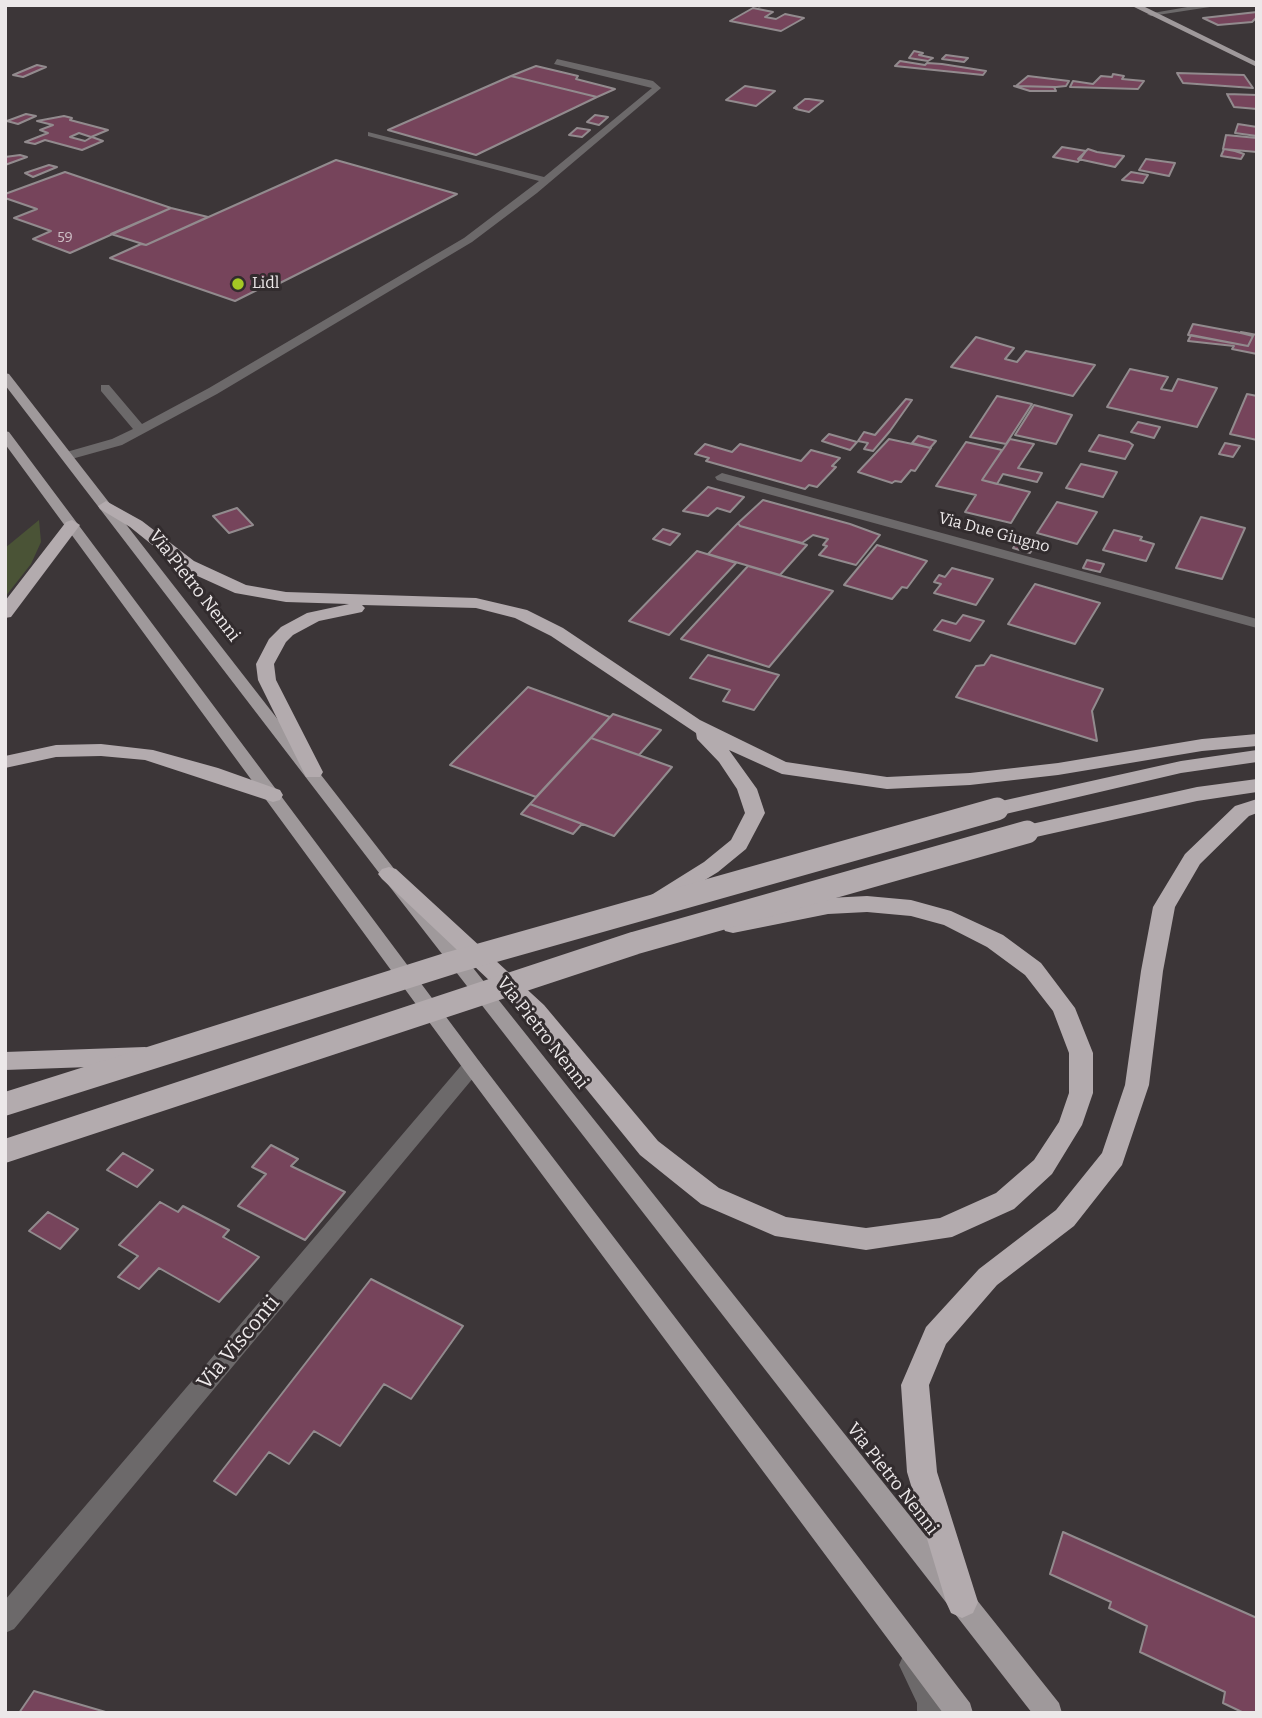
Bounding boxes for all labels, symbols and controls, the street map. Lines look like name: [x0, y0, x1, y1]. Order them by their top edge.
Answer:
house number: 59: [57, 230, 73, 246]
place label: Lidl: [252, 274, 279, 294]
marker: Lidl: [230, 276, 246, 292]
street label: Via Due Giugno: [936, 509, 1052, 557]
street label: Via Pietro Nenni: [144, 526, 244, 646]
street label: Via Pietro Nenni: [492, 973, 592, 1093]
street label: Via Visconti: [192, 1291, 286, 1395]
street label: Via Pietro Nenni: [842, 1419, 942, 1539]

